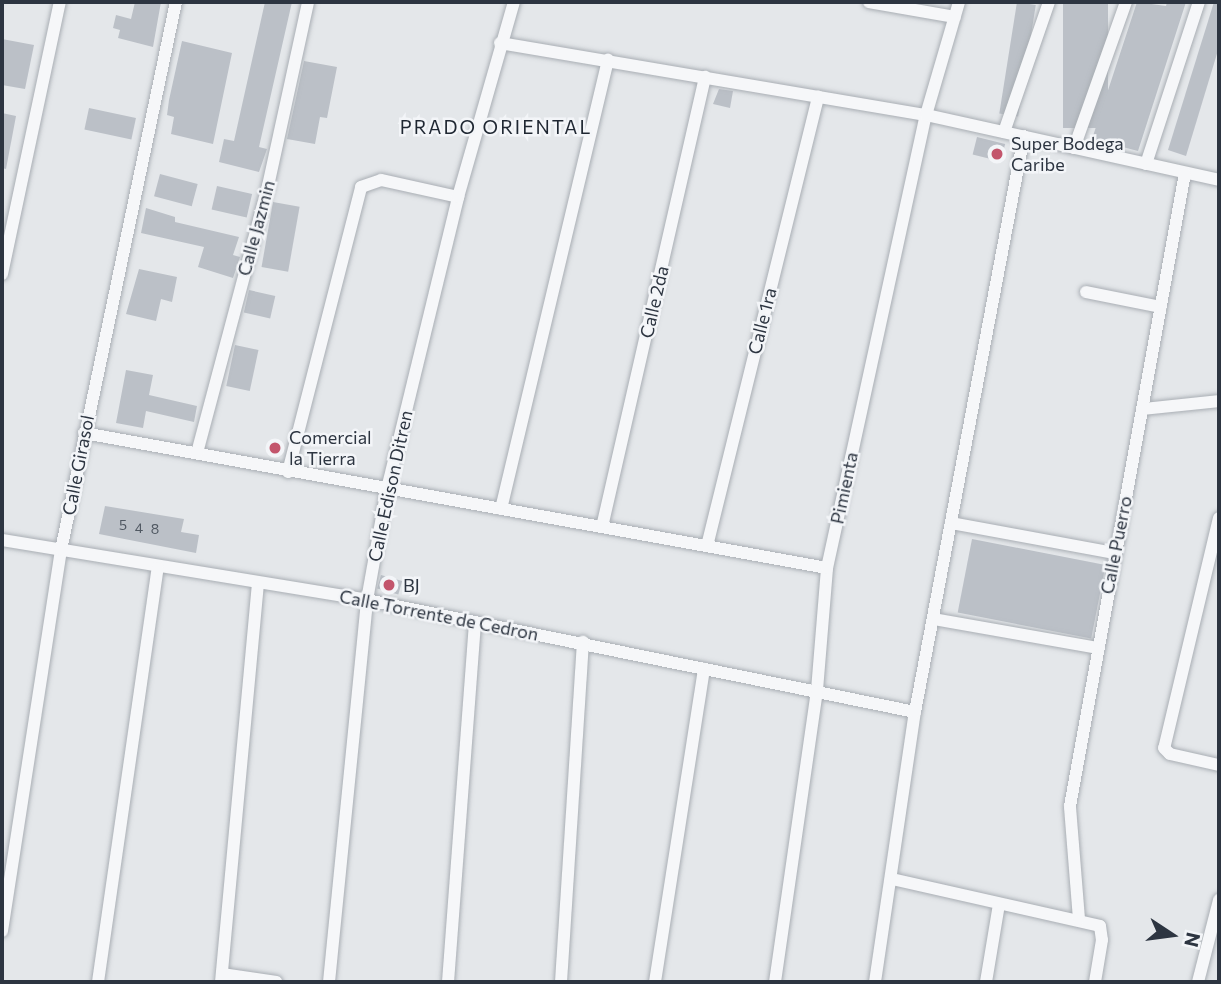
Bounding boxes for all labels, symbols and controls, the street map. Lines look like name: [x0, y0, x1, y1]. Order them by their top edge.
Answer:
district label: PRADO ORIENTAL: [401, 116, 591, 138]
place label: Super Bodega Caribe: [1011, 133, 1124, 176]
marker: Super Bodega Caribe: [989, 146, 1005, 162]
street label: Calle Jazmin: [233, 178, 279, 278]
street label: Calle 2da: [635, 264, 673, 340]
street label: Calle 1ra: [743, 285, 781, 357]
street label: Calle Edison Ditren: [363, 408, 417, 564]
street label: Calle Girasol: [58, 413, 98, 517]
place label: Comercial la Tierra: [289, 427, 372, 470]
marker: Comercial la Tierra: [267, 440, 283, 456]
street label: Pimienta: [826, 450, 862, 526]
street label: Calle Puerro: [1096, 494, 1136, 596]
house number: 5: [119, 517, 127, 533]
house number: 4: [135, 520, 143, 536]
house number: 8: [151, 521, 159, 537]
place label: BJ: [403, 574, 420, 596]
marker: BJ: [381, 577, 397, 593]
street label: Calle Torrente de Cedron: [338, 585, 540, 645]
north arrow: [1137, 900, 1207, 970]
text: N: [1180, 930, 1206, 949]

